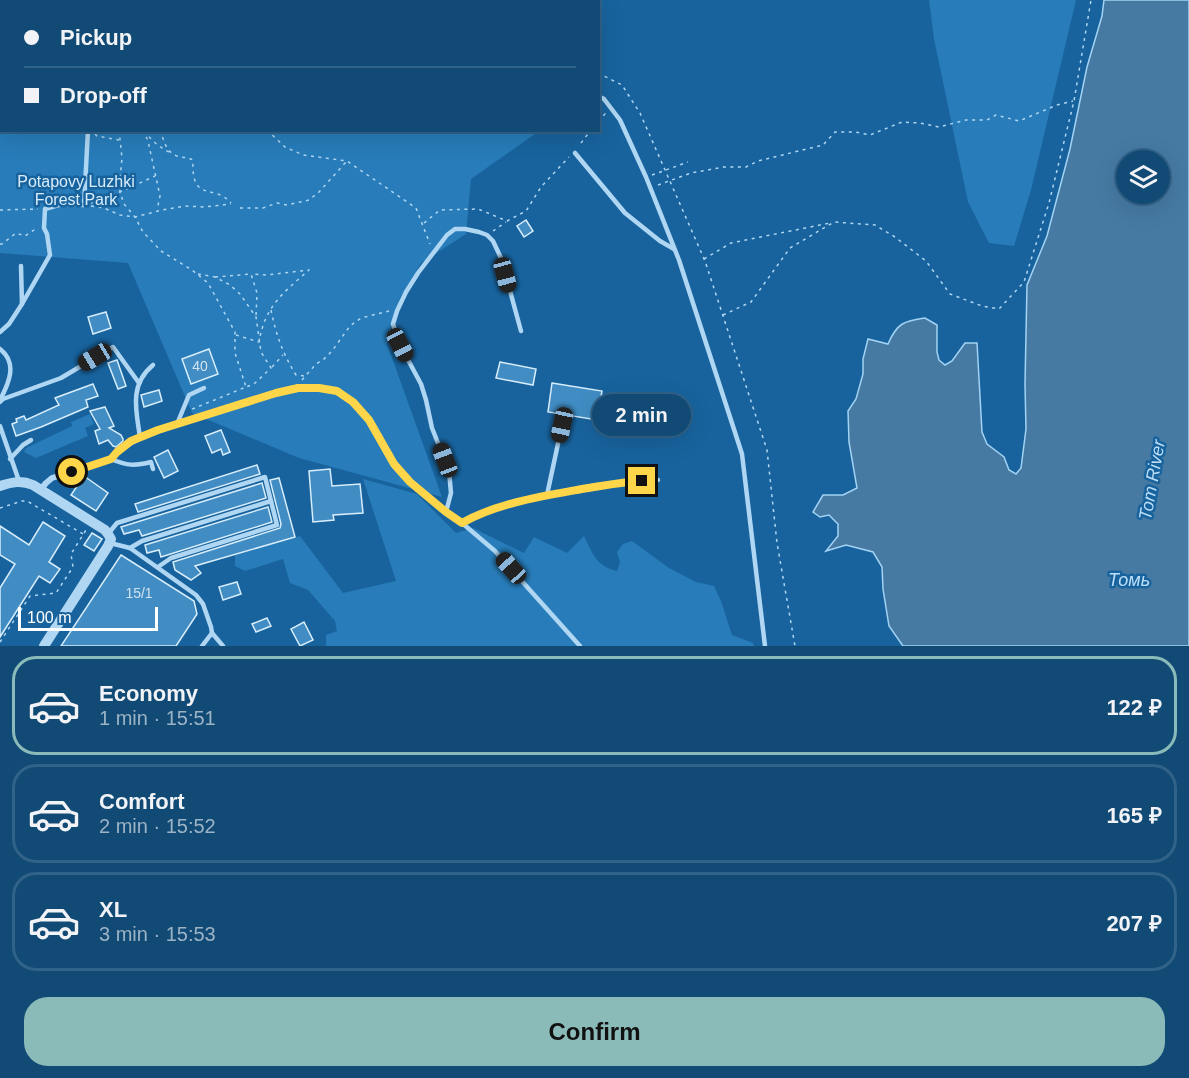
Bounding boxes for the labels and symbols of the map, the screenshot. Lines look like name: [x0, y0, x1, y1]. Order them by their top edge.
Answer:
park label: Potapovy Luzhki Forest Park: [17, 173, 135, 208]
car: [492, 255, 518, 295]
car: [384, 325, 416, 365]
car: [75, 340, 115, 374]
house number: 40: [192, 358, 208, 374]
callout: 2 min: [592, 394, 692, 436]
car: [549, 406, 575, 444]
water label: Tom River: [1135, 437, 1169, 522]
car: [430, 440, 460, 480]
route start: [58, 458, 85, 485]
route end: [628, 467, 655, 494]
car: [492, 549, 530, 587]
water label: Томь: [1108, 570, 1150, 590]
house number: 15/1: [125, 585, 153, 601]
scale bar: [18, 604, 158, 632]

